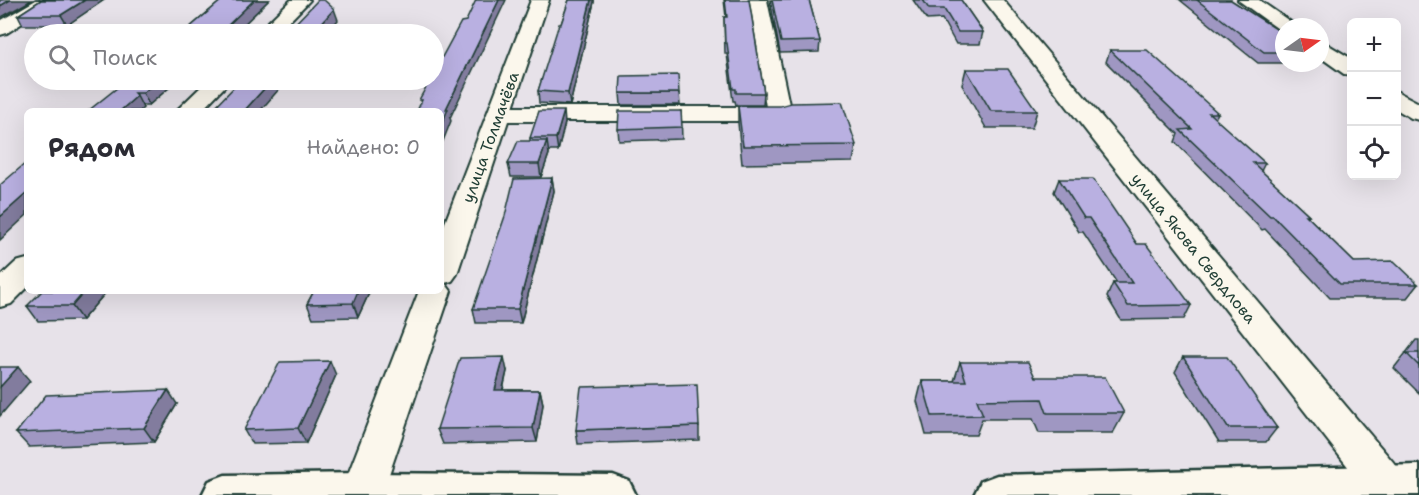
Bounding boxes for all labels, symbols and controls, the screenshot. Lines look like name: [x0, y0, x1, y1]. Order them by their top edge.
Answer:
north arrow: [1275, 18, 1329, 72]
map controls: [1347, 18, 1401, 180]
button: +: [1347, 18, 1401, 72]
search box: [24, 24, 444, 90]
icon: search: [45, 41, 78, 74]
text: Поиск: [93, 43, 157, 72]
street label: улица Толмачёва: [457, 69, 524, 206]
button: −: [1347, 72, 1401, 126]
button: locate: [1347, 126, 1401, 180]
text: Рядом: [48, 130, 135, 165]
text: Найдено: 0: [307, 134, 420, 160]
street label: улица Якова Свердлова: [1126, 169, 1261, 328]

